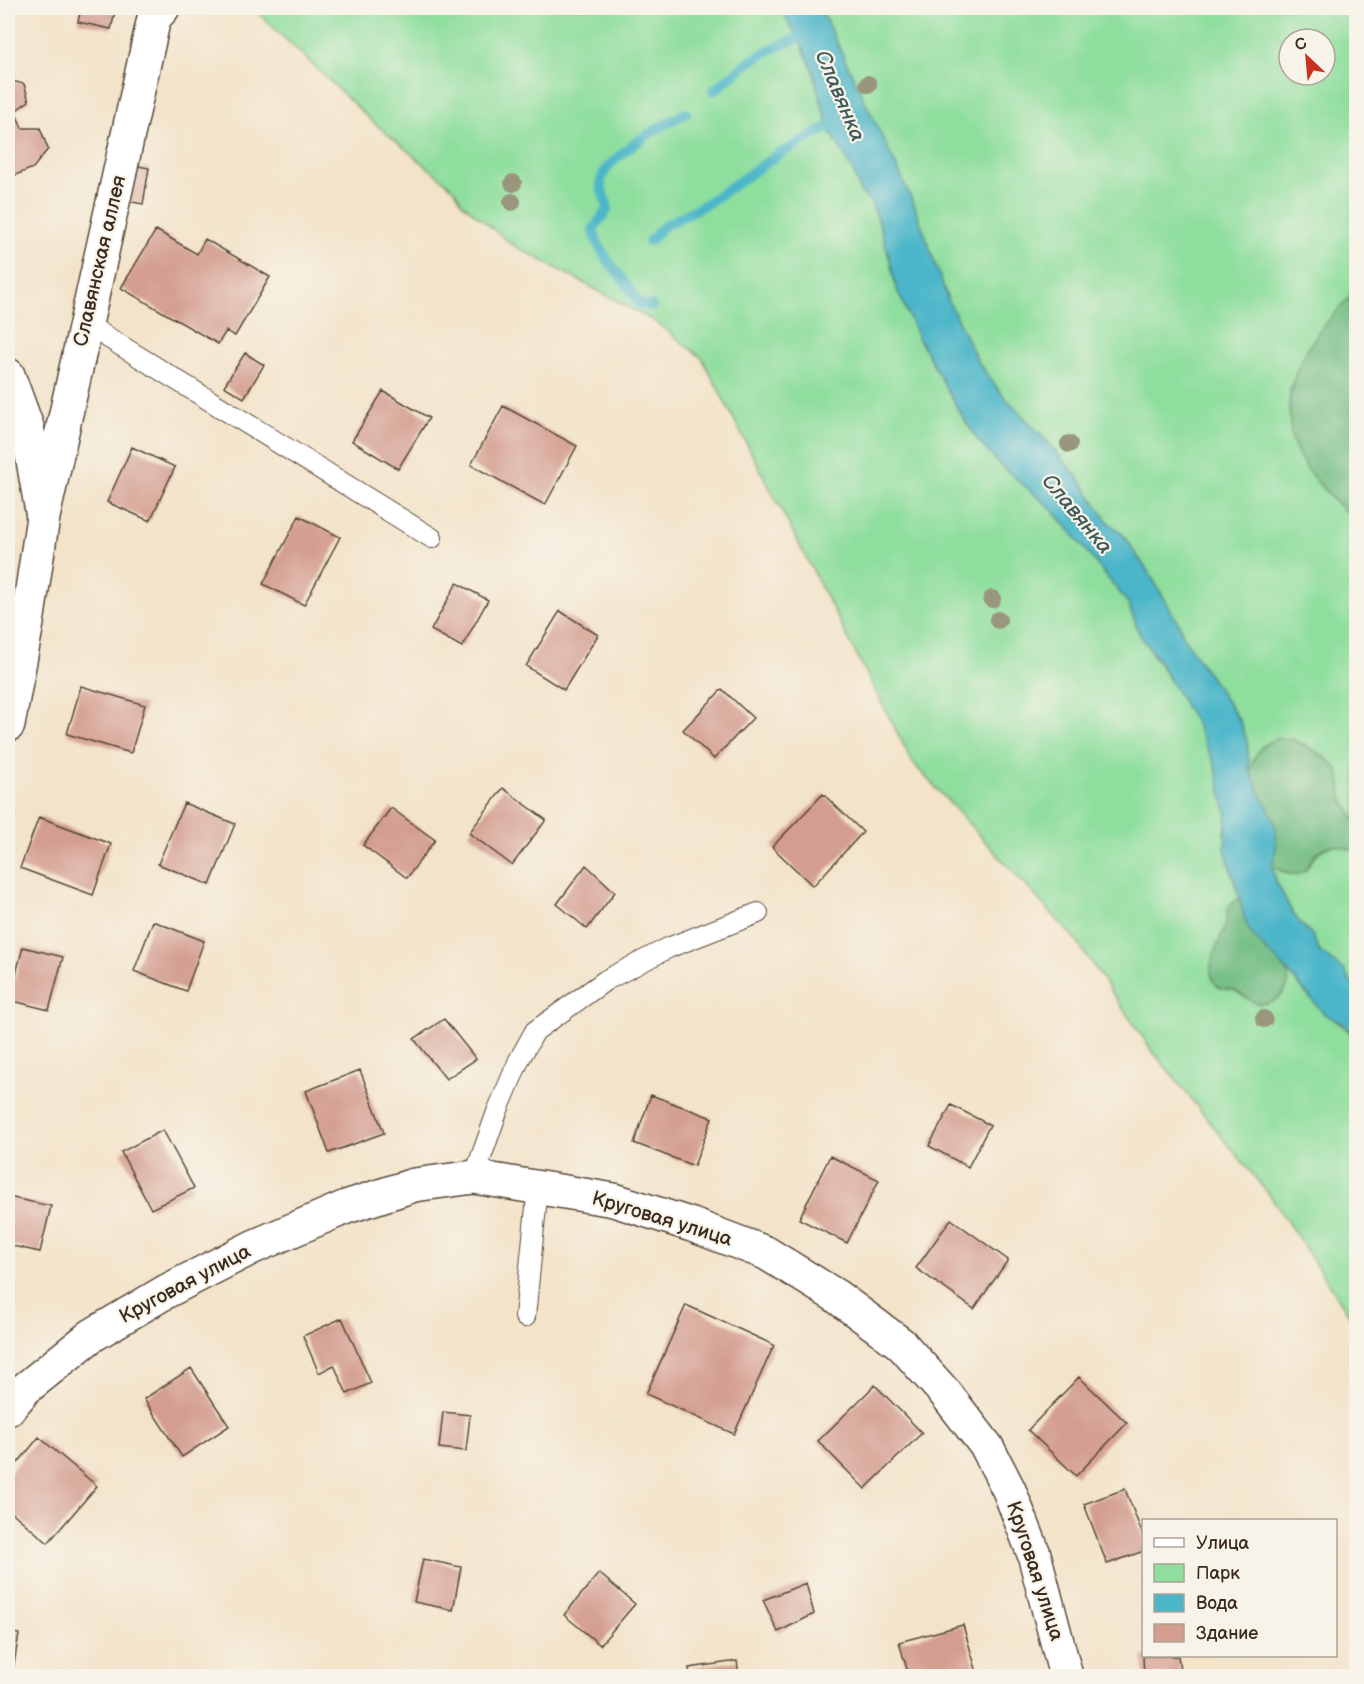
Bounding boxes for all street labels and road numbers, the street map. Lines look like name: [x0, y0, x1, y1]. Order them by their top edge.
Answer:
street label: Славянская аллея: [69, 173, 131, 349]
street label: Круговая улица: [589, 1186, 735, 1252]
street label: Круговая улица: [115, 1239, 255, 1329]
street label: Круговая улица: [1001, 1498, 1069, 1644]

